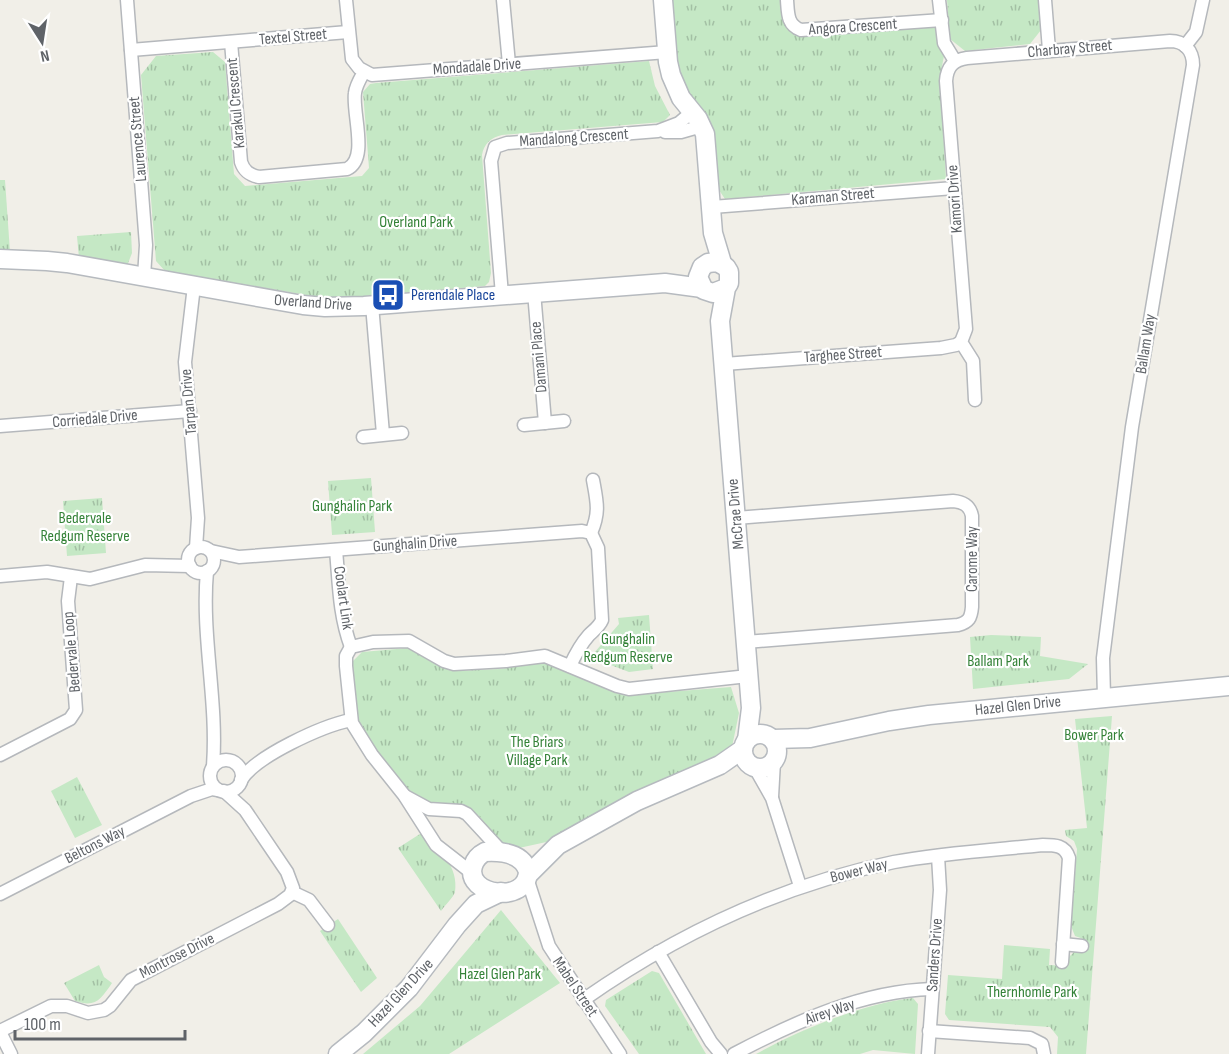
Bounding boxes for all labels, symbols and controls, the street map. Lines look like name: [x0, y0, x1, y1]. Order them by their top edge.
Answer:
north arrow: [12, 12, 72, 72]
street label: Angora Crescent: [807, 14, 898, 40]
street label: Textel Street: [258, 25, 328, 49]
street label: Charbray Street: [1027, 36, 1113, 62]
text: N: [39, 45, 51, 65]
street label: Mondadale Drive: [432, 54, 522, 80]
street label: Karakul Crescent: [223, 57, 249, 149]
street label: Laurence Street: [125, 95, 151, 182]
street label: Mandalong Crescent: [519, 125, 629, 151]
street label: Kamori Drive: [943, 164, 967, 234]
street label: Karaman Street: [791, 184, 875, 210]
park label: Overland Park: [379, 213, 453, 232]
bus stop icon: Perendale Place: [370, 277, 406, 313]
place label: Perendale Place: [411, 286, 495, 305]
street label: Overland Drive: [273, 291, 353, 315]
street label: Ballam Way: [1132, 313, 1160, 375]
street label: Damani Place: [526, 321, 552, 393]
street label: Targhee Street: [803, 343, 883, 367]
street label: Tarpan Drive: [177, 368, 201, 436]
street label: Corriedale Drive: [52, 406, 138, 432]
street label: McCrae Drive: [723, 478, 749, 550]
park label: Gunghalin Park: [312, 497, 392, 516]
park label: Bedervale Redgum Reserve: [40, 509, 130, 546]
street label: Carome Way: [963, 526, 982, 592]
street label: Gunghalin Drive: [372, 532, 458, 556]
street label: Coolart Link: [329, 565, 357, 631]
street label: Bedervale Loop: [59, 611, 85, 693]
park label: Gunghalin Redgum Reserve: [583, 630, 673, 667]
park label: Ballam Park: [967, 652, 1029, 671]
street label: Hazel Glen Drive: [974, 692, 1062, 720]
park label: Bower Park: [1064, 726, 1124, 745]
park label: The Briars Village Park: [507, 733, 568, 770]
street label: Beltons Way: [62, 822, 128, 868]
street label: Bower Way: [828, 855, 890, 887]
street label: Sanders Drive: [923, 918, 947, 992]
street label: Montrose Drive: [136, 929, 218, 983]
street label: Mabel Street: [548, 953, 602, 1021]
street label: Hazel Glen Drive: [365, 955, 437, 1031]
park label: Hazel Glen Park: [459, 965, 541, 984]
park label: Thernhomle Park: [987, 983, 1077, 1002]
street label: Airey Way: [802, 995, 857, 1030]
scale bar: [15, 1003, 184, 1041]
text: 100 m: [24, 1014, 61, 1035]

